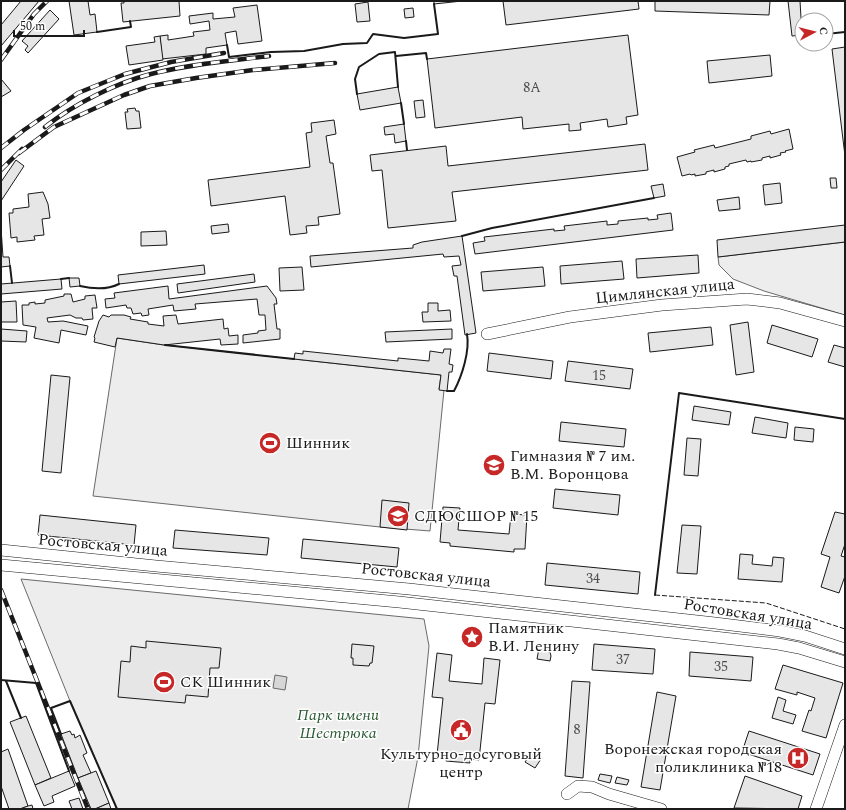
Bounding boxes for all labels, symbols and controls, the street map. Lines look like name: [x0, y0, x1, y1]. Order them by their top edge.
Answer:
scale bar: [14, 12, 84, 38]
north arrow: [794, 12, 834, 52]
text: 50 m: [20, 17, 45, 36]
text: С: [815, 26, 832, 36]
house number: 8А: [523, 77, 541, 98]
street label: Цимлянская улица: [594, 272, 736, 310]
house number: 15: [592, 365, 606, 386]
sports icon: Шинник: [257, 430, 283, 456]
place label: Шинник: [286, 431, 350, 455]
place label: Гимназия № 7 им. В.М. Воронцова: [510, 444, 635, 486]
school or university icon: Гимназия № 7 им. В.М. Воронцова: [481, 452, 507, 478]
school or university icon: СДЮСШОР № 15: [385, 503, 411, 529]
place label: СДЮСШОР № 15: [414, 504, 538, 528]
street label: Ростовская улица: [37, 527, 169, 563]
street label: Ростовская улица: [360, 556, 492, 594]
house number: 34: [586, 568, 600, 589]
street label: Ростовская улица: [682, 592, 814, 636]
place label: Памятник В.И. Ленину: [488, 616, 580, 658]
place icon: Памятник В.И. Ленину: [459, 624, 485, 650]
house number: 37: [616, 649, 630, 670]
house number: 35: [714, 656, 728, 677]
sports icon: СК Шинник: [151, 669, 177, 695]
place label: СК Шинник: [180, 670, 271, 694]
park label: Парк имени Шестрюка: [297, 703, 380, 745]
public building icon: Культурно-досуговый центр: [448, 717, 474, 743]
house number: 8: [574, 719, 581, 740]
place label: Воронежская городская поликлиника №18: [604, 737, 782, 779]
place label: Культурно-досуговый центр: [380, 742, 542, 784]
hospital icon: Воронежская городская поликлиника №18: [785, 745, 811, 771]

